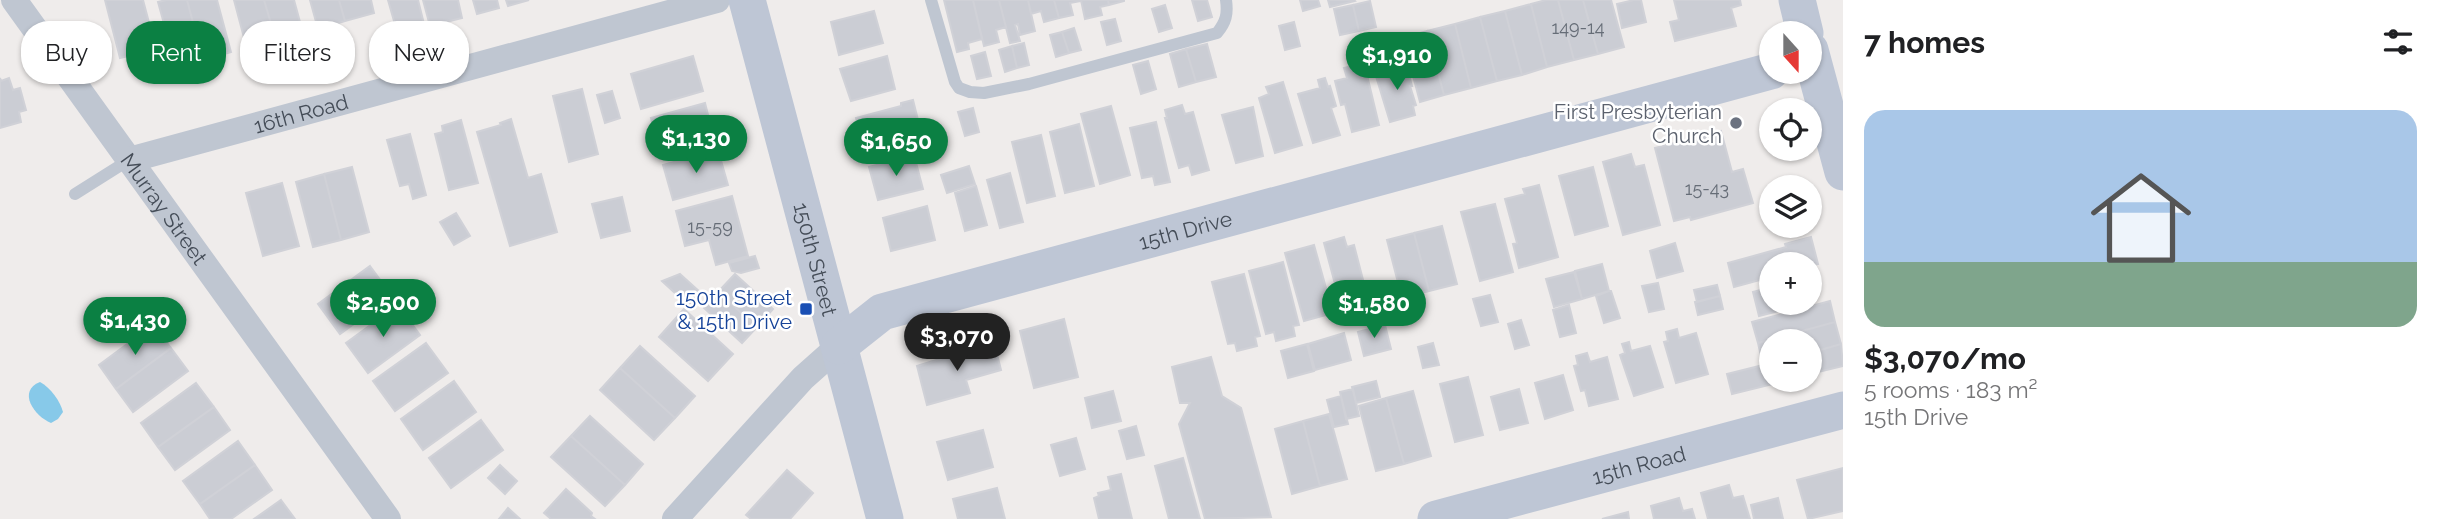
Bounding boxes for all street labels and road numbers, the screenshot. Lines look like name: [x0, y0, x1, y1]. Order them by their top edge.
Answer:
street label: 16th Road: [251, 89, 351, 138]
street label: Murray Street: [116, 148, 213, 269]
street label: 150th Street: [789, 200, 843, 318]
street label: 15th Drive: [1136, 205, 1234, 254]
street label: 15th Road: [1589, 440, 1688, 489]

